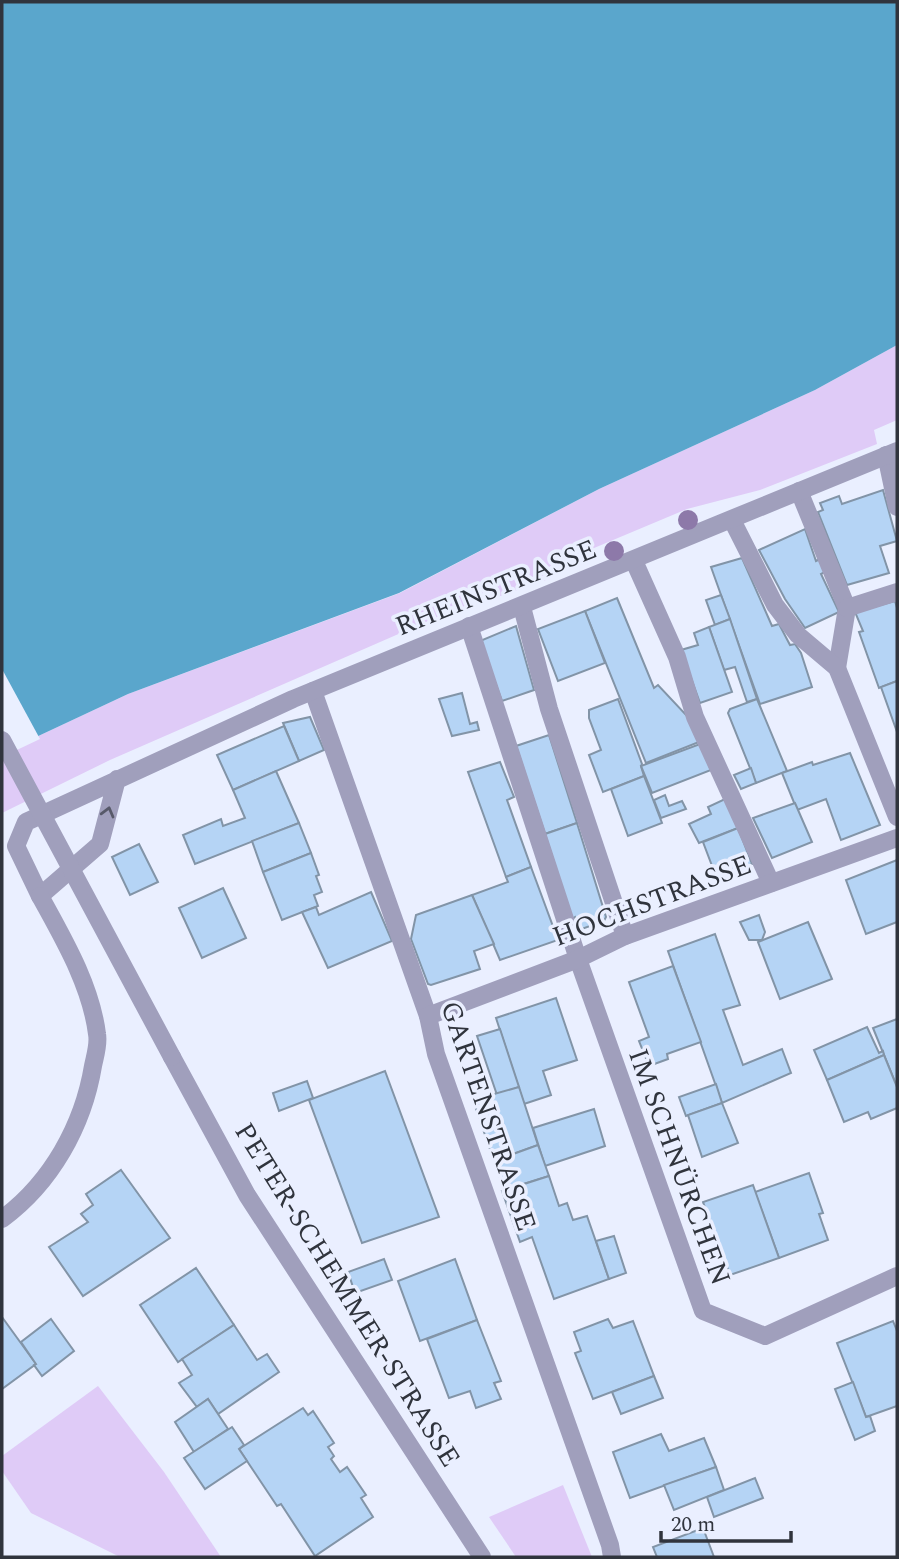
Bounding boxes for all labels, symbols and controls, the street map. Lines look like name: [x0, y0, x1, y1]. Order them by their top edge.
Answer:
street label: RHEINSTRASSE: [389, 528, 603, 648]
one-way arrow: [100, 806, 115, 818]
street label: HOCHSTRASSE: [546, 843, 758, 959]
street label: GARTENSTRASSE: [428, 995, 548, 1237]
street label: IM SCHNÜRCHEN: [616, 1043, 742, 1291]
street label: PETER-SCHEMMER-STRASSE: [223, 1114, 471, 1476]
scale bar: [661, 1500, 790, 1544]
text: 20 m: [671, 1509, 715, 1541]

